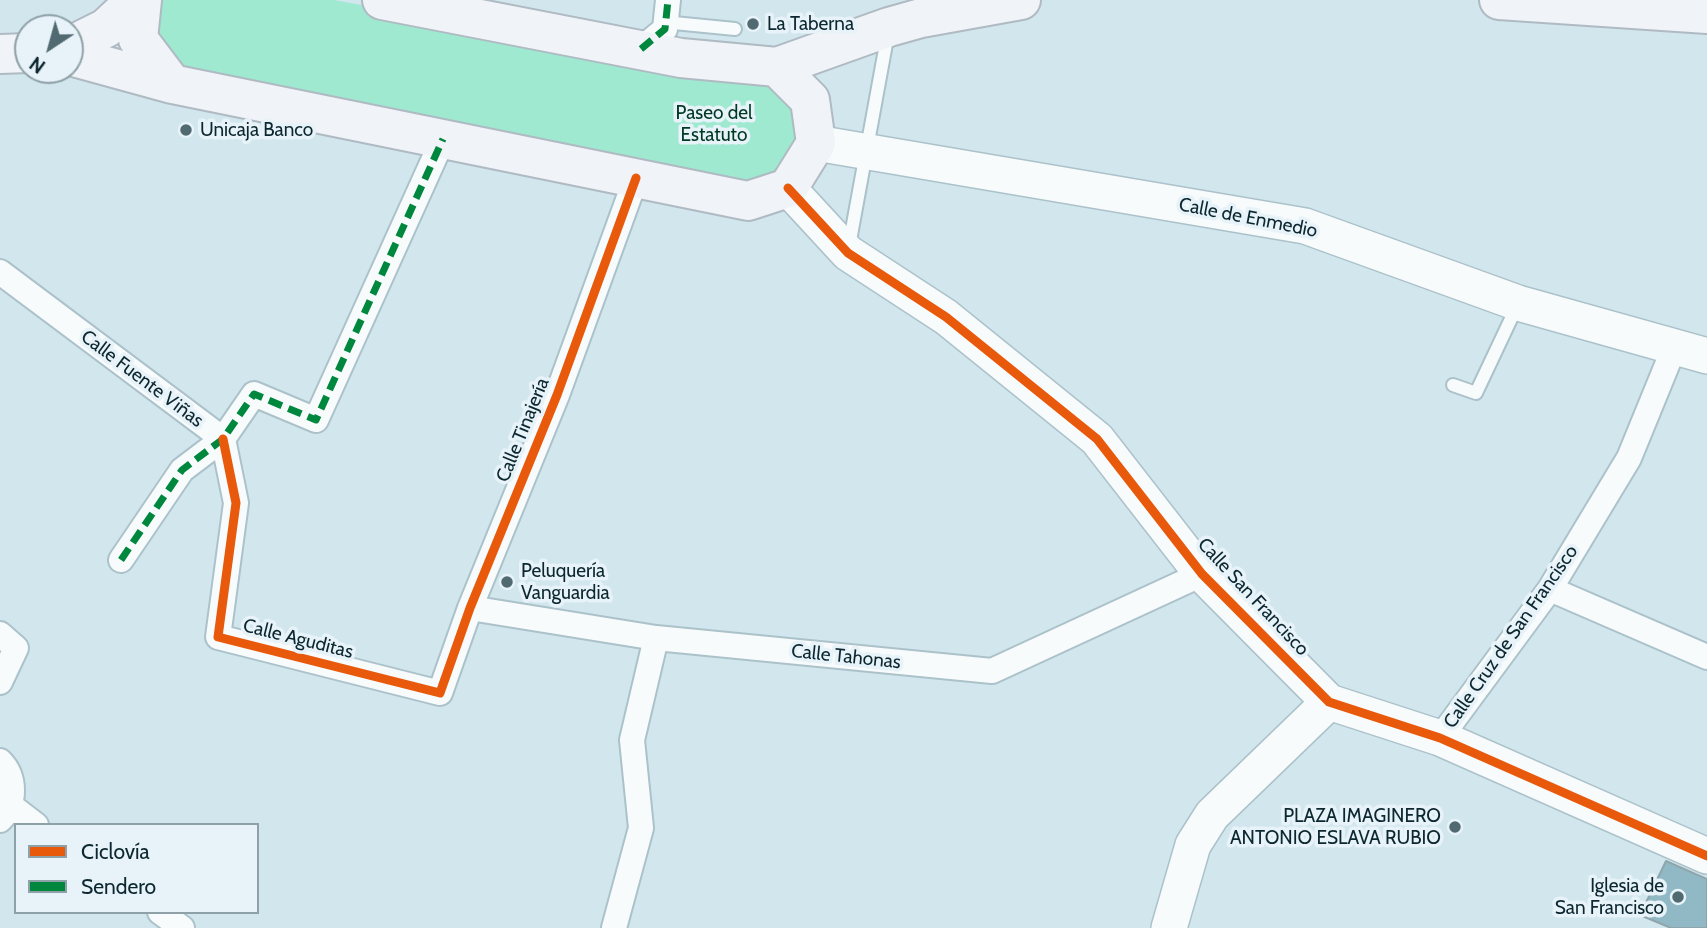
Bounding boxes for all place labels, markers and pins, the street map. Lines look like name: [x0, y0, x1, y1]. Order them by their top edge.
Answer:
place label: La Taberna: [767, 13, 854, 35]
marker: La Taberna: [745, 16, 761, 32]
place label: Unicaja Banco: [200, 119, 313, 141]
marker: Unicaja Banco: [178, 122, 194, 138]
place label: Peluquería Vanguardia: [521, 560, 610, 604]
marker: Peluquería Vanguardia: [499, 574, 515, 590]
place label: PLAZA IMAGINERO ANTONIO ESLAVA RUBIO: [1230, 805, 1441, 849]
marker: PLAZA IMAGINERO ANTONIO ESLAVA RUBIO: [1447, 819, 1463, 835]
place label: Iglesia de San Francisco: [1555, 875, 1664, 919]
marker: Iglesia de San Francisco: [1670, 889, 1686, 905]

